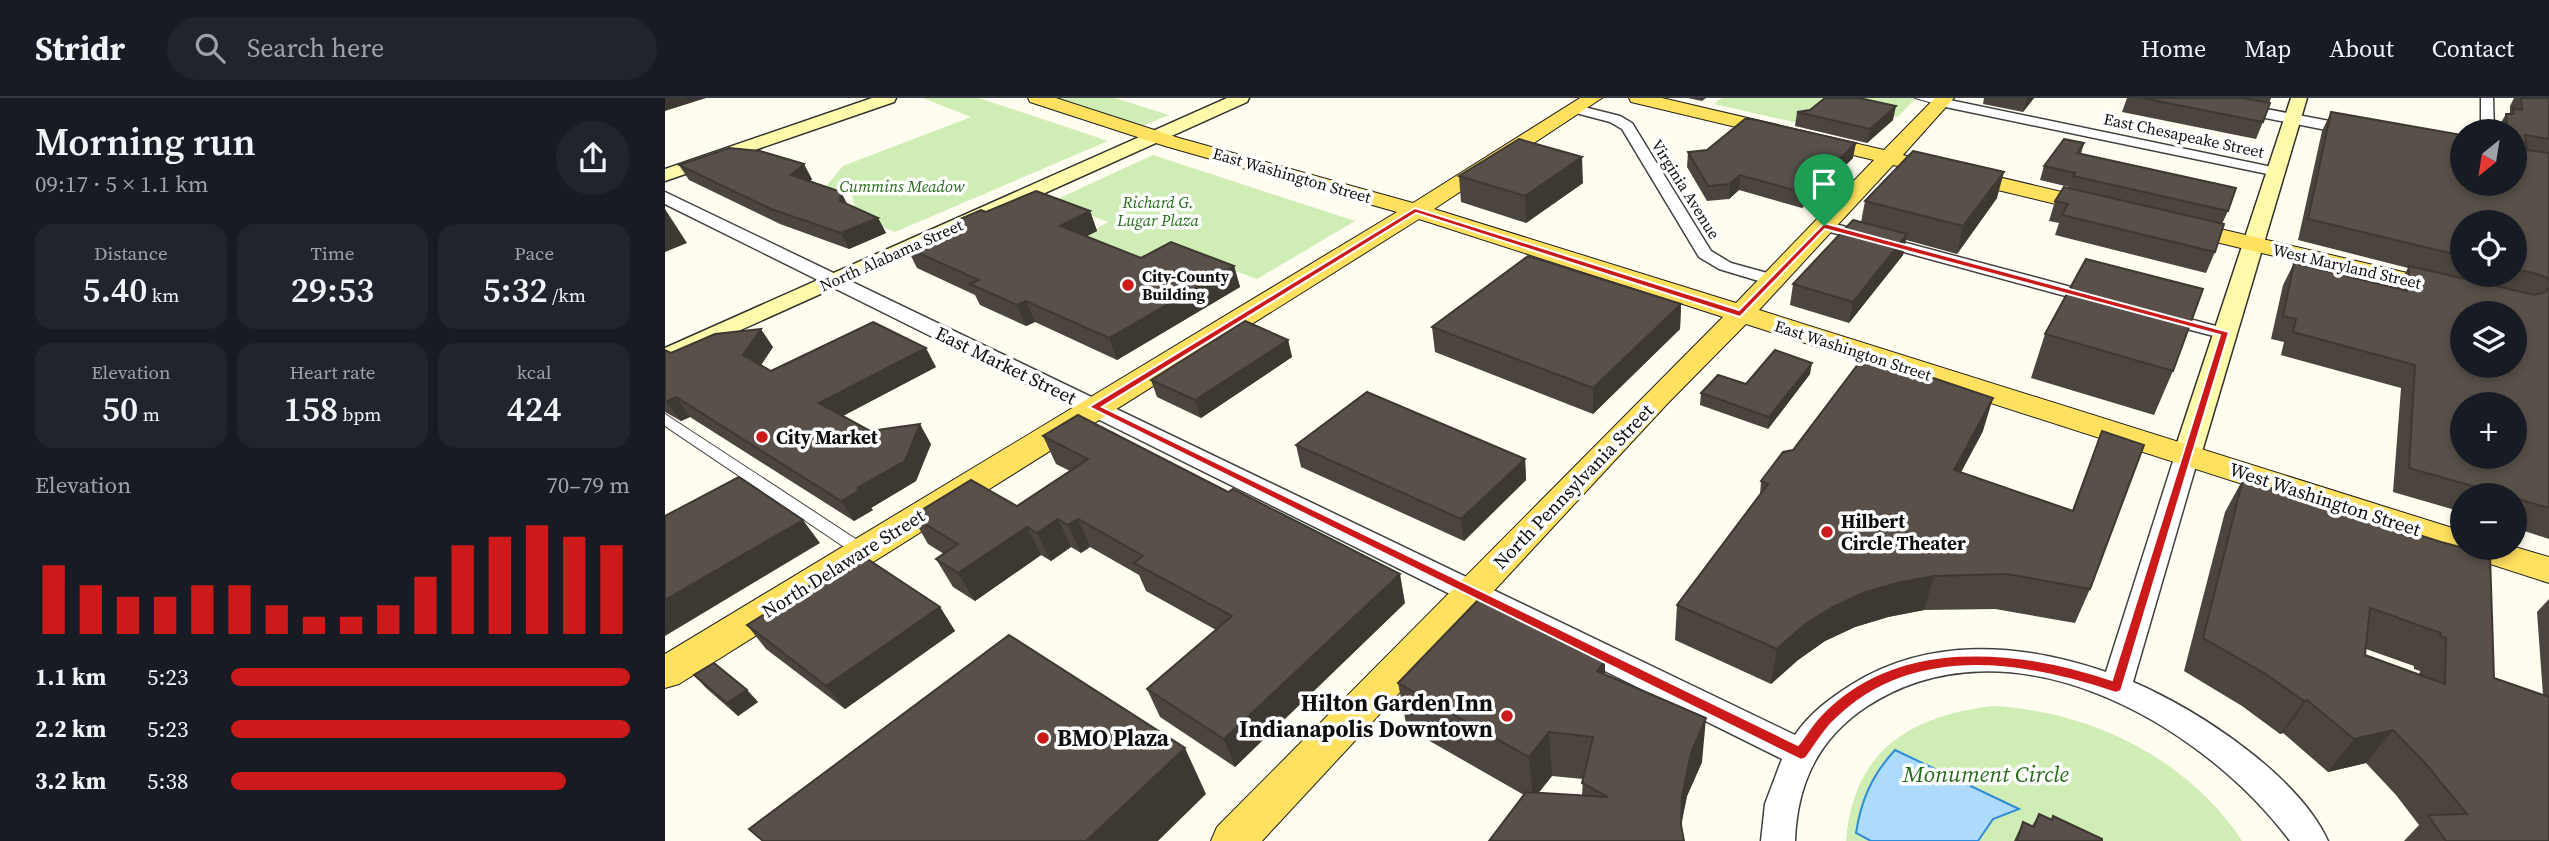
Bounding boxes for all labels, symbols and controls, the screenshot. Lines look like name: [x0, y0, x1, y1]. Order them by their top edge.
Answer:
search box: [167, 17, 657, 80]
text: Stridr: [35, 26, 125, 71]
icon: search: [191, 29, 229, 67]
text: Search here: [247, 30, 384, 66]
text: Home: [2141, 32, 2206, 65]
text: Map: [2244, 32, 2291, 65]
text: About: [2329, 32, 2394, 65]
text: Contact: [2432, 32, 2514, 65]
street label: East Chesapeake Street: [2102, 107, 2267, 163]
text: Morning run: [35, 116, 256, 168]
north arrow: [2450, 119, 2527, 196]
map controls: [2450, 119, 2527, 560]
button: share: [556, 121, 630, 195]
street label: Virginia Avenue: [1647, 135, 1725, 243]
street label: East Washington Street: [1210, 142, 1374, 208]
pin: [1794, 154, 1854, 226]
icon: arrive: [1805, 165, 1843, 203]
text: 09:17 · 5 × 1.1 km: [35, 168, 209, 200]
park label: Cummins Meadow: [840, 175, 965, 197]
park label: Richard G. Lugar Plaza: [1116, 191, 1199, 231]
button: locate: [2450, 210, 2527, 287]
street label: North Alabama Street: [816, 213, 967, 296]
street label: West Maryland Street: [2271, 238, 2424, 294]
text: Distance: [94, 240, 168, 266]
text: Time: [311, 240, 354, 266]
text: Pace: [514, 240, 554, 266]
place label: City-County Building: [1142, 265, 1230, 305]
text: 5.40: [82, 266, 147, 314]
text: 29:53: [291, 266, 374, 314]
text: 5:32: [483, 266, 548, 314]
marker: City-County Building: [1120, 277, 1136, 293]
text: km: [147, 282, 179, 308]
text: /km: [548, 282, 586, 308]
button: layers: [2450, 301, 2527, 378]
street label: East Washington Street: [1772, 314, 1935, 386]
street label: East Market Street: [931, 320, 1081, 411]
text: Elevation: [91, 359, 171, 385]
text: Heart rate: [289, 359, 376, 385]
text: kcal: [517, 359, 551, 385]
text: 50: [102, 385, 138, 433]
text: 158: [283, 385, 338, 433]
text: 424: [507, 385, 561, 433]
button: +: [2450, 392, 2527, 469]
street label: North Pennsylvania Street: [1487, 397, 1659, 574]
text: m: [138, 401, 160, 427]
text: bpm: [338, 401, 382, 427]
place label: City Market: [776, 424, 878, 450]
marker: City Market: [754, 429, 770, 445]
street label: West Washington Street: [2226, 456, 2425, 542]
text: Elevation: [35, 469, 131, 501]
text: 70–79 m: [546, 469, 630, 501]
button: −: [2450, 483, 2527, 560]
street label: North Delaware Street: [757, 502, 930, 624]
place label: Hilbert Circle Theater: [1841, 508, 1966, 556]
marker: Hilbert Circle Theater: [1819, 524, 1835, 540]
text: 1.1 km: [35, 661, 106, 693]
text: 5:23: [147, 661, 188, 693]
place label: Hilton Garden Inn Indianapolis Downtown: [1239, 687, 1493, 745]
marker: Hilton Garden Inn Indianapolis Downtown: [1499, 708, 1515, 724]
text: 2.2 km: [35, 713, 106, 745]
text: 5:23: [147, 713, 188, 745]
place label: BMO Plaza: [1057, 722, 1170, 754]
marker: BMO Plaza: [1035, 730, 1051, 746]
park label: Monument Circle: [1902, 758, 2070, 790]
text: 3.2 km: [35, 765, 106, 797]
text: 5:38: [147, 765, 188, 797]

